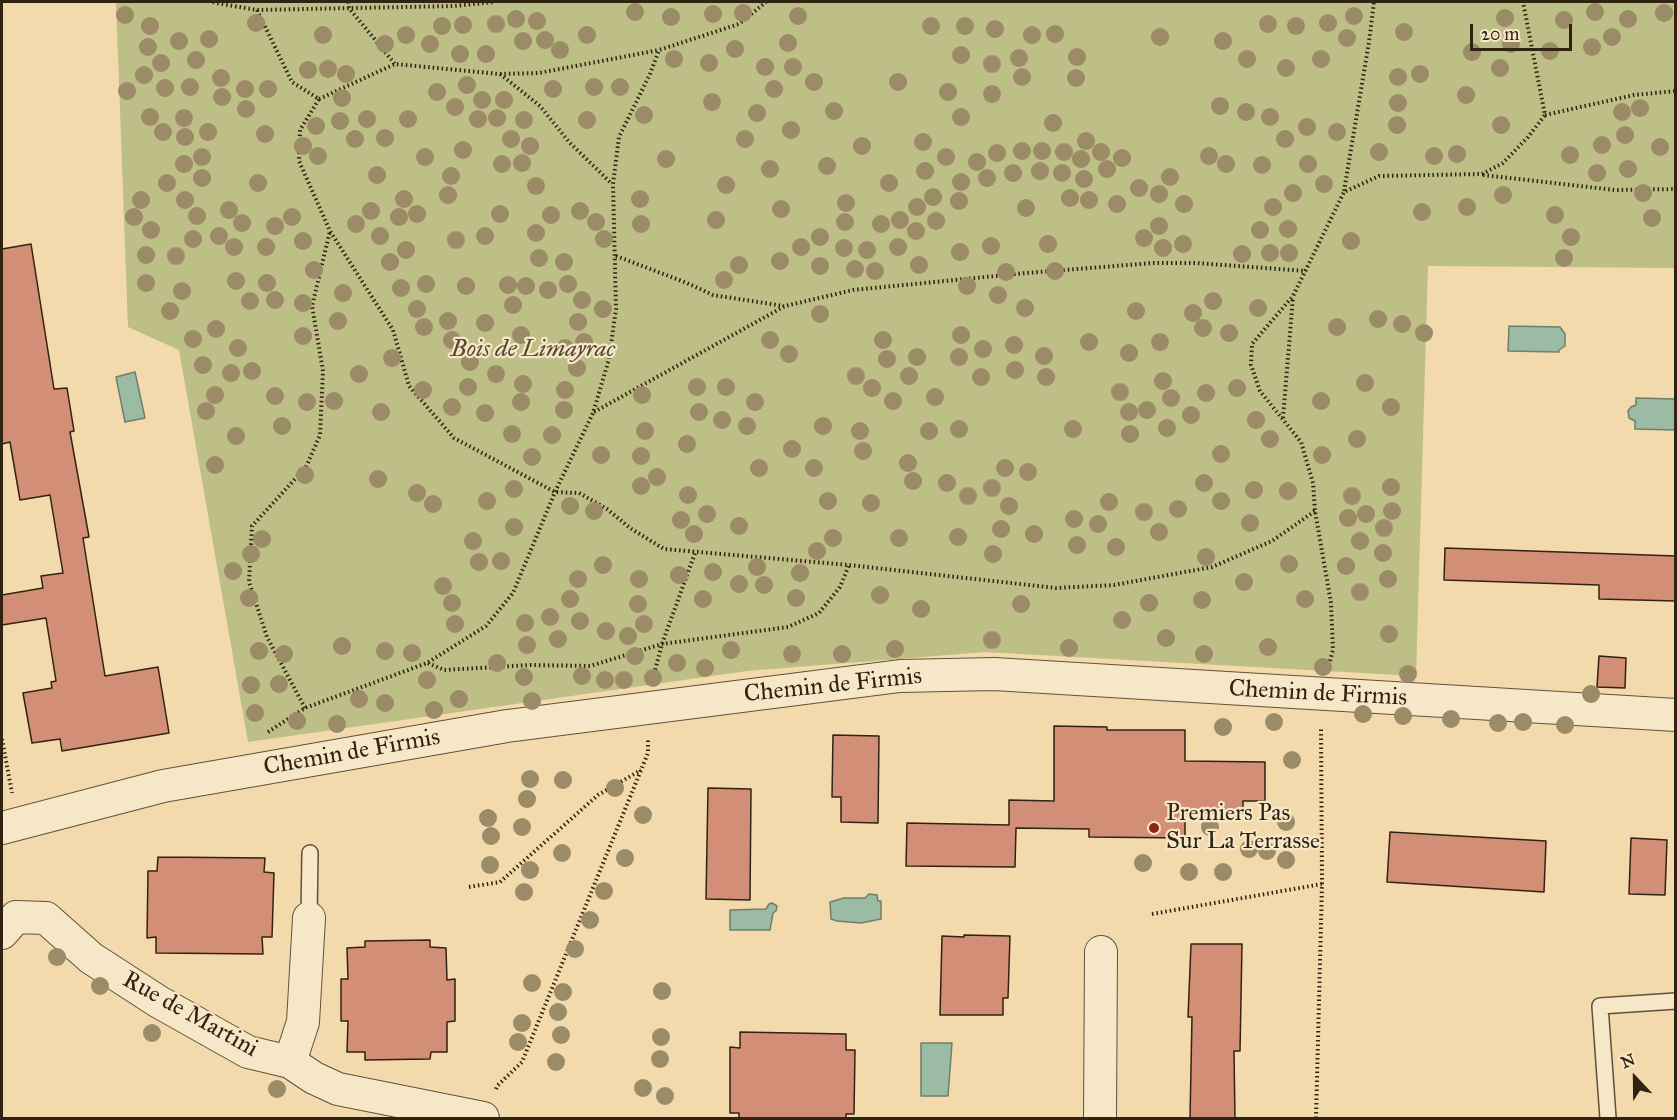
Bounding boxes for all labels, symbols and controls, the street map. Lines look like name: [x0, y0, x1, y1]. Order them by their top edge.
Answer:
scale bar: [1473, 12, 1575, 50]
text: 20 m: [1481, 23, 1519, 45]
park label: Bois de Limayrac: [451, 336, 615, 364]
street label: Chemin de Firmis: [743, 662, 923, 710]
street label: Chemin de Firmis: [1228, 675, 1408, 713]
street label: Chemin de Firmis: [262, 723, 442, 783]
place label: Premiers Pas Sur La Terrasse: [1166, 800, 1320, 856]
marker: Premiers Pas Sur La Terrasse: [1147, 821, 1161, 835]
street label: Rue de Martini: [117, 966, 263, 1064]
north arrow: [1605, 1048, 1665, 1108]
text: N: [1618, 1049, 1638, 1072]

